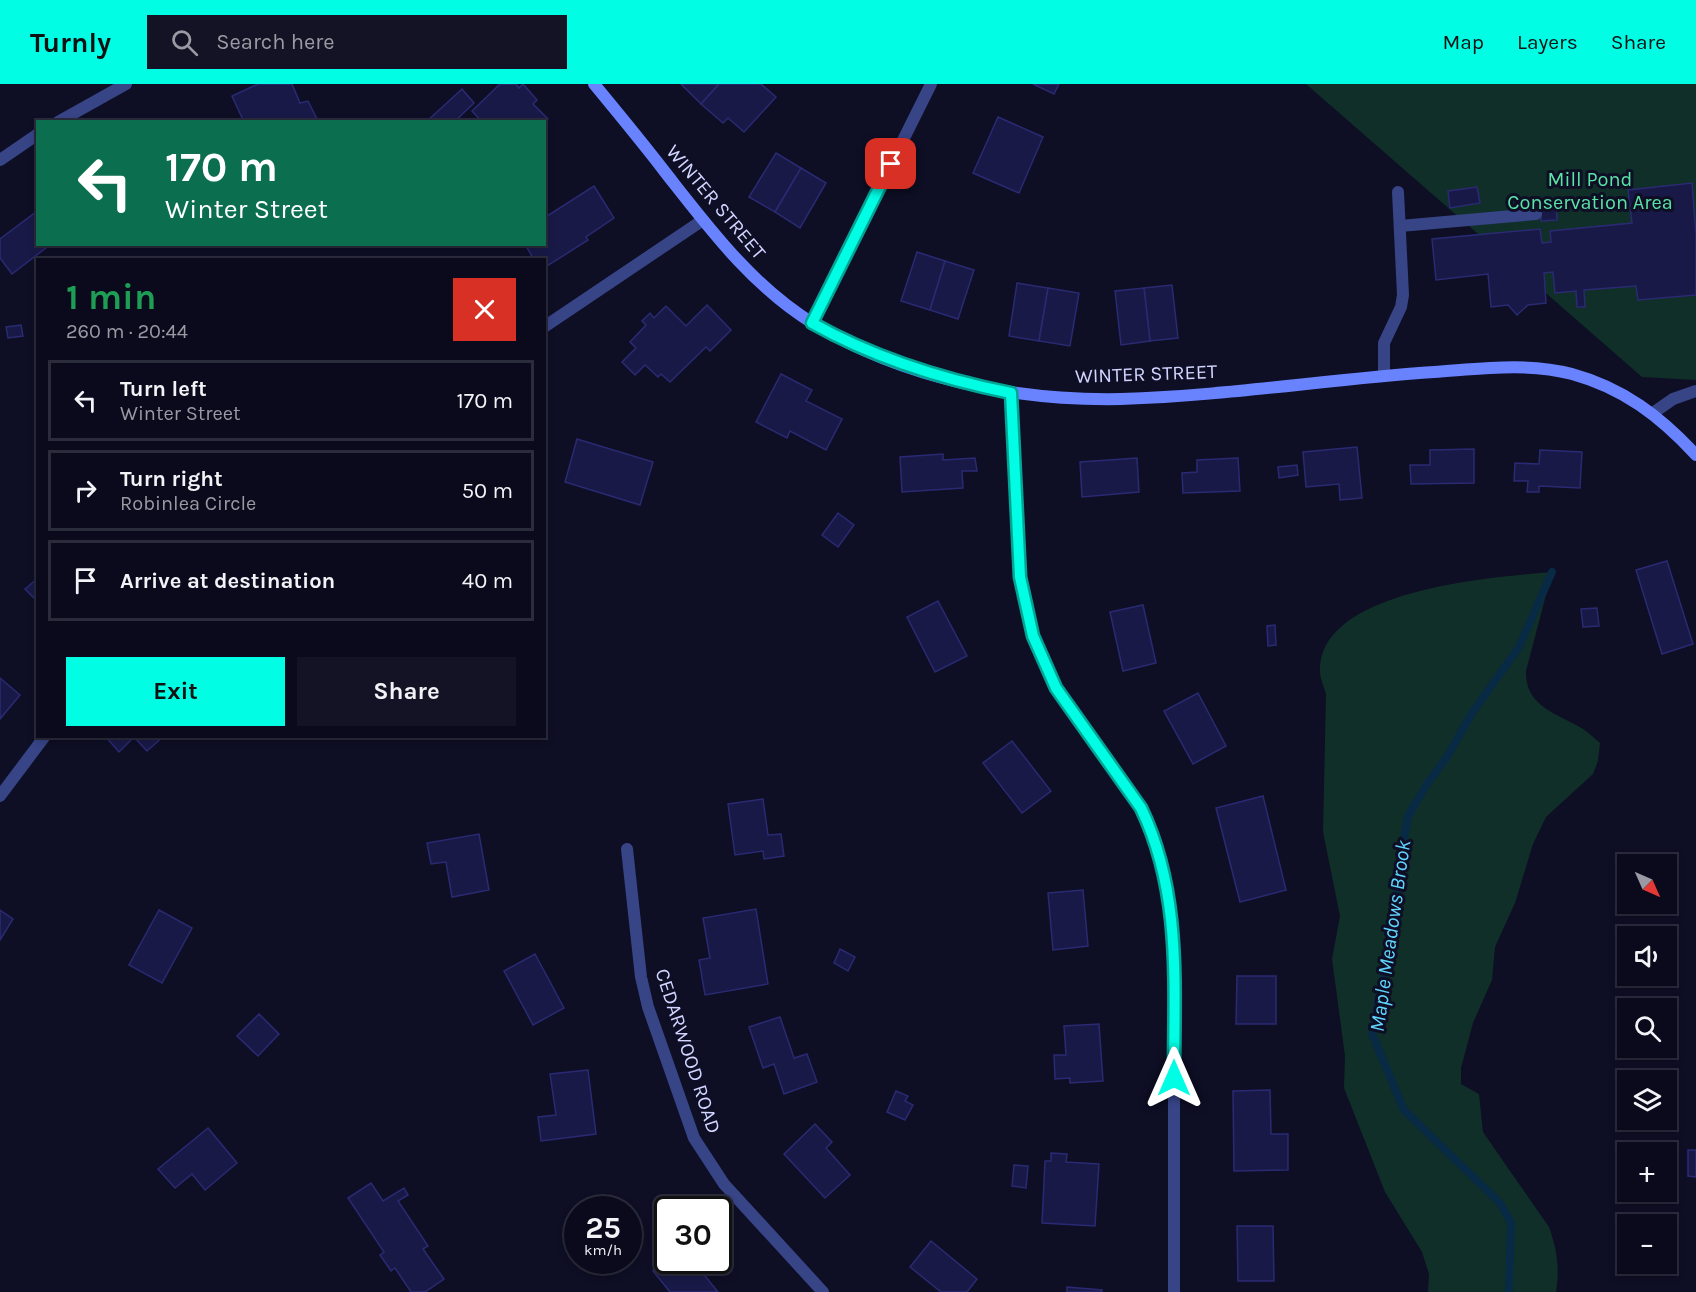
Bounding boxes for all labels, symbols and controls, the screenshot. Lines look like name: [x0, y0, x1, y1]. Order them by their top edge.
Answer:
search box: [147, 15, 567, 69]
text: Turnly: [30, 26, 111, 59]
icon: search: [168, 26, 201, 59]
text: Search here: [216, 29, 335, 55]
text: Map: [1442, 30, 1484, 54]
text: Layers: [1517, 30, 1578, 54]
text: Share: [1611, 30, 1666, 54]
pin: [865, 138, 916, 189]
street label: WINTER STREET: [661, 140, 771, 264]
text: 170 m: [165, 142, 278, 192]
icon: left: [66, 144, 144, 222]
icon: arrive: [874, 147, 907, 180]
park label: Mill Pond Conservation Area: [1507, 168, 1673, 214]
text: Winter Street: [165, 193, 328, 225]
text: 1 min: [66, 276, 156, 318]
button: close: [453, 278, 516, 341]
text: 260 m · 20:44: [66, 320, 188, 343]
street label: WINTER STREET: [1075, 360, 1217, 388]
text: Turn left: [120, 376, 207, 402]
icon: left: [69, 384, 102, 417]
text: 170 m: [457, 388, 513, 414]
text: Winter Street: [120, 402, 241, 425]
text: Turn right: [120, 466, 223, 492]
icon: right: [69, 474, 102, 507]
text: 50 m: [462, 478, 513, 504]
text: Robinlea Circle: [120, 492, 256, 515]
icon: arrive: [69, 564, 102, 597]
text: Arrive at destination: [120, 568, 335, 594]
text: 40 m: [462, 568, 513, 594]
button: Exit: [66, 657, 285, 726]
button: Share: [297, 657, 516, 726]
water label: Maple Meadows Brook: [1365, 838, 1415, 1034]
north arrow: [1617, 854, 1677, 914]
map controls: [1617, 854, 1677, 1274]
button: sound: [1617, 926, 1677, 986]
street label: CEDARWOOD ROAD: [650, 966, 726, 1136]
button: search: [1617, 998, 1677, 1058]
position arrow: [1142, 1046, 1206, 1110]
button: layers: [1617, 1070, 1677, 1130]
button: +: [1617, 1142, 1677, 1202]
speed limit sign: 30: [654, 1196, 732, 1274]
text: 25: [585, 1210, 621, 1246]
button: −: [1617, 1214, 1677, 1274]
text: km/h: [584, 1241, 622, 1259]

